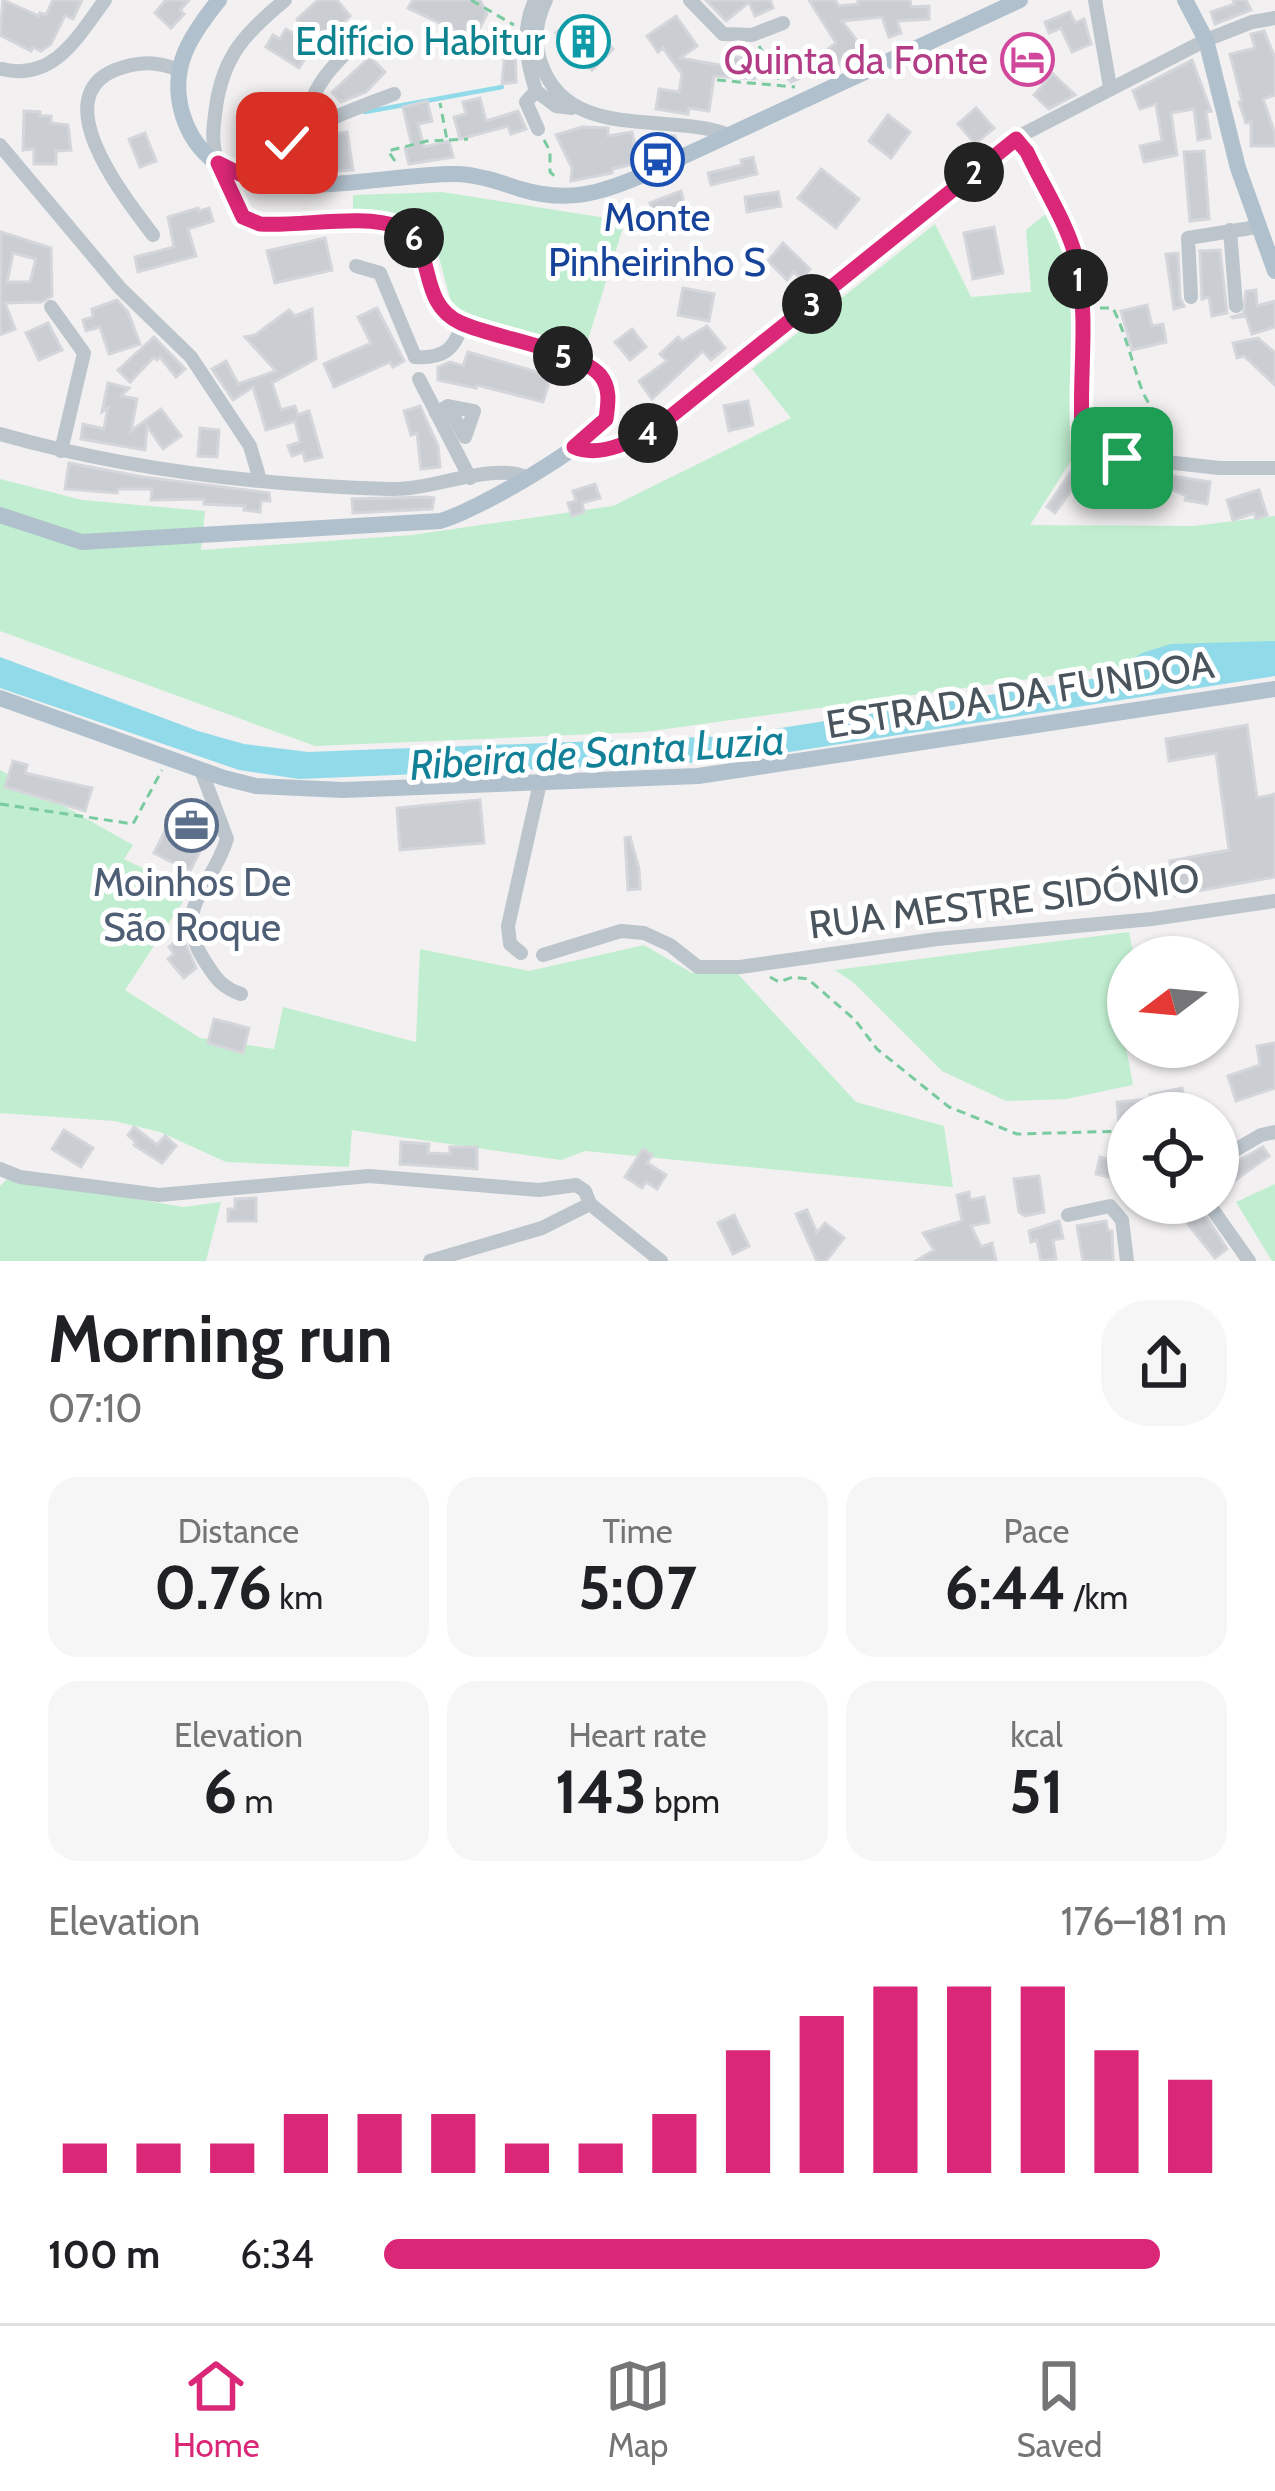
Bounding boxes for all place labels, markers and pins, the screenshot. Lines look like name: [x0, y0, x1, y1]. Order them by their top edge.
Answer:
building icon: Edifício Habitur: [556, 13, 612, 69]
place label: Edifício Habitur: [295, 17, 546, 65]
hotel icon: Quinta da Fonte: [999, 32, 1055, 88]
place label: Quinta da Fonte: [724, 36, 988, 84]
pin: [236, 92, 338, 194]
bus stop icon: Monte Pinheirinho S: [629, 132, 685, 188]
pin: 2: [944, 142, 1004, 202]
place label: Monte Pinheirinho S: [548, 193, 766, 286]
pin: 6: [384, 208, 444, 268]
pin: 1: [1048, 249, 1108, 309]
pin: 3: [782, 274, 842, 334]
pin: 5: [533, 326, 593, 386]
pin: 4: [618, 403, 678, 463]
pin: [1071, 407, 1173, 509]
office icon: Moinhos De São Roque: [164, 797, 220, 853]
place label: Moinhos De São Roque: [93, 858, 291, 951]

